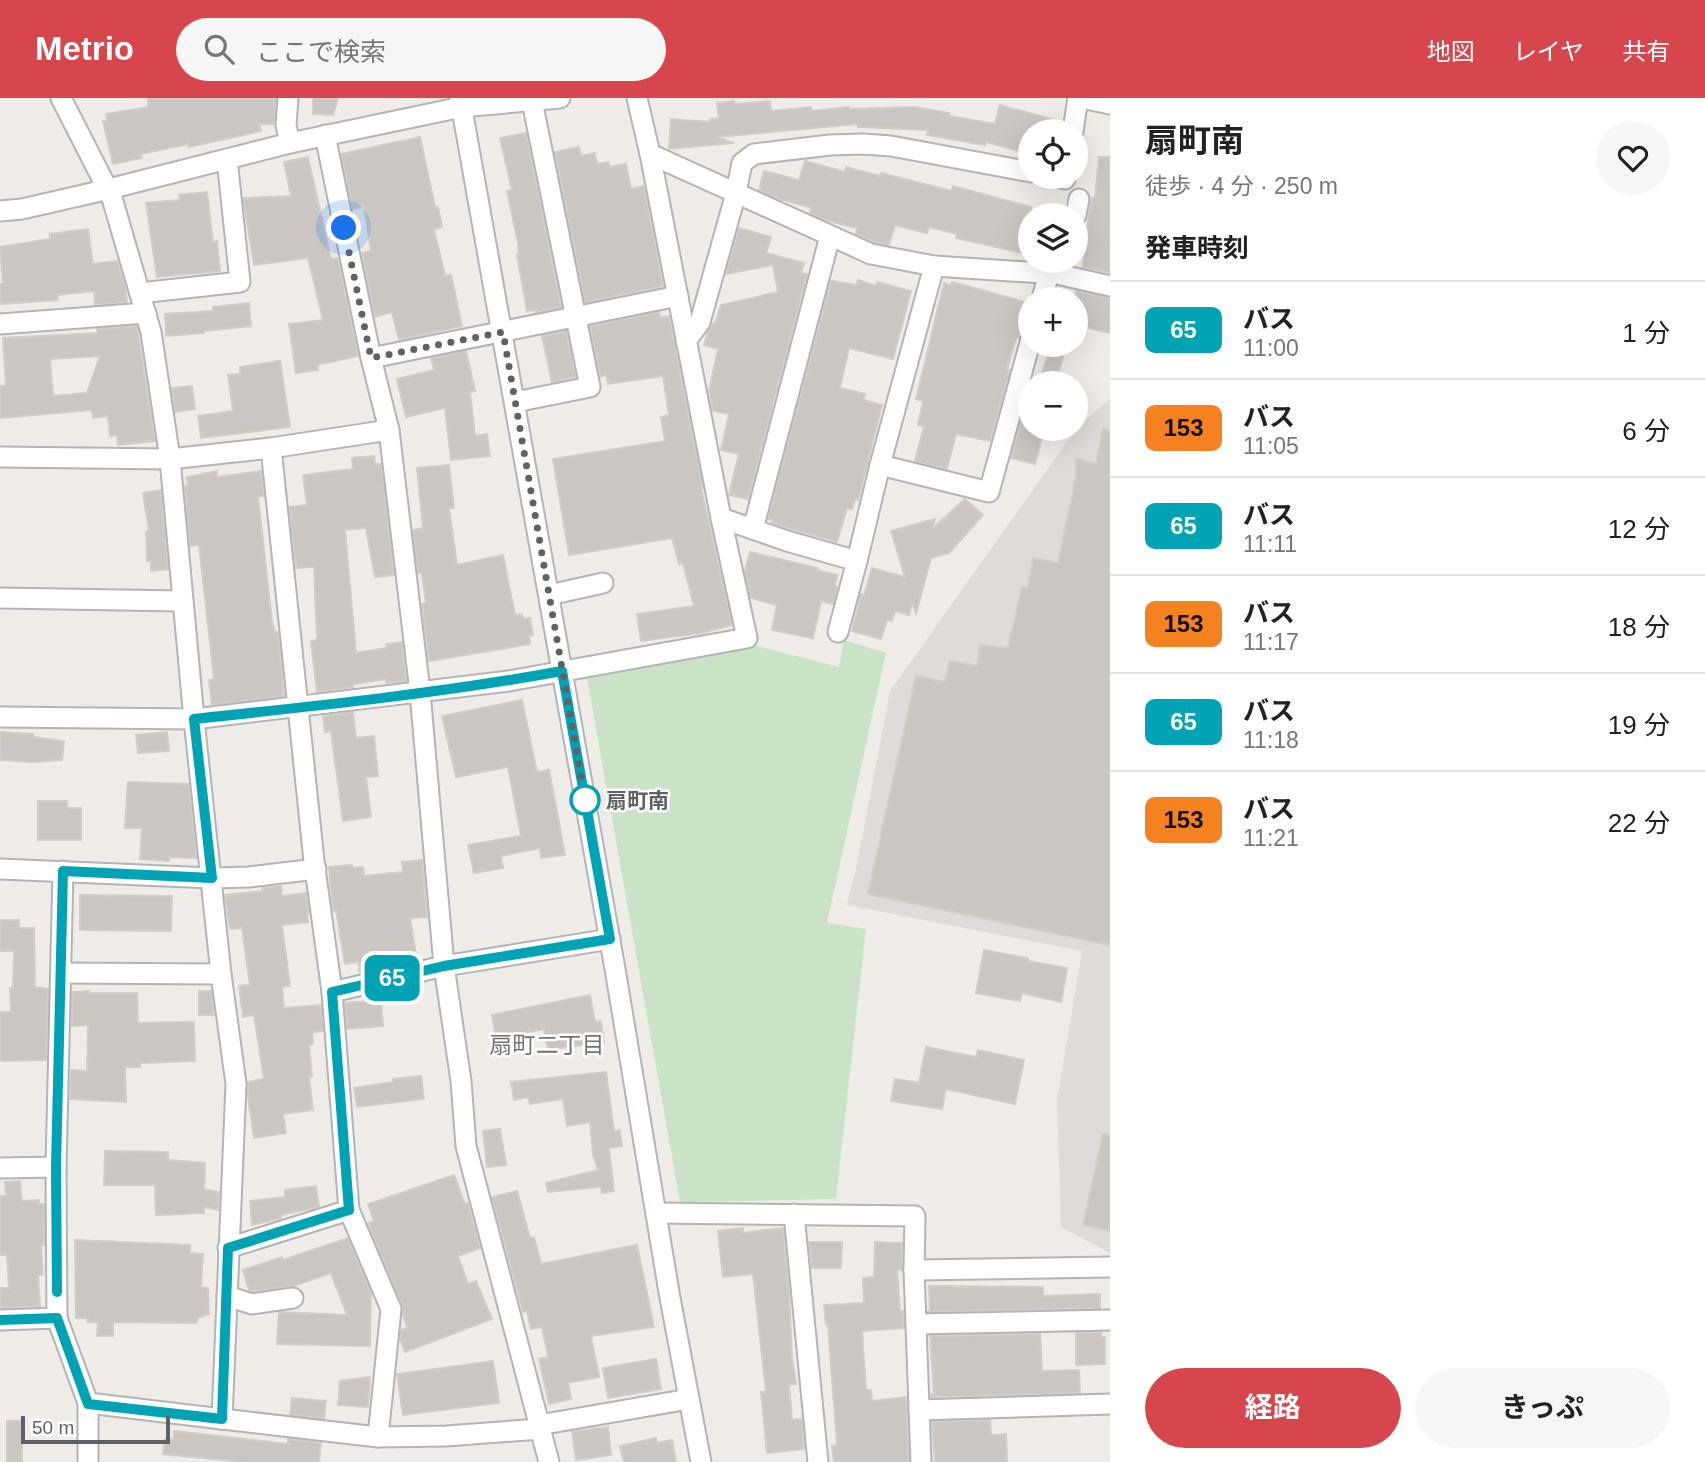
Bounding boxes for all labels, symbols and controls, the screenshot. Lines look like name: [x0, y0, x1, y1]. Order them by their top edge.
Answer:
search box: [176, 18, 666, 81]
text: Metrio: [35, 30, 134, 67]
icon: search: [200, 30, 238, 68]
text: ここで検索: [256, 37, 386, 67]
text: 地図: [1427, 38, 1475, 65]
text: レイヤ: [1513, 38, 1584, 65]
text: 共有: [1622, 38, 1670, 65]
map controls: [1018, 119, 1088, 441]
button: locate: [1018, 119, 1088, 189]
button: heart: [1596, 121, 1670, 195]
text: 扇町南: [1145, 122, 1244, 159]
text: 徒歩 · 4 分 · 250 m: [1145, 173, 1338, 199]
button: layers: [1018, 203, 1088, 273]
your location: [326, 210, 361, 245]
text: 発車時刻: [1145, 233, 1249, 263]
button: +: [1018, 287, 1088, 357]
text: バス: [1243, 304, 1295, 334]
text: 65: [1170, 316, 1197, 343]
text: 1 分: [1622, 318, 1670, 348]
text: 11:00: [1243, 335, 1299, 361]
button: −: [1018, 371, 1088, 441]
text: バス: [1243, 402, 1295, 432]
text: 153: [1163, 414, 1204, 441]
text: 6 分: [1622, 416, 1670, 446]
text: 11:05: [1243, 433, 1299, 459]
text: バス: [1243, 500, 1295, 530]
text: 65: [1170, 512, 1197, 539]
text: 12 分: [1608, 514, 1670, 544]
text: 11:11: [1243, 531, 1297, 557]
text: バス: [1243, 598, 1295, 628]
text: 153: [1163, 610, 1204, 637]
text: 18 分: [1608, 612, 1670, 642]
text: 11:17: [1243, 629, 1299, 655]
text: バス: [1243, 696, 1295, 726]
text: 65: [1170, 708, 1197, 735]
text: 19 分: [1608, 710, 1670, 740]
text: 11:18: [1243, 727, 1299, 753]
marker: 扇町南: [570, 785, 600, 815]
place label: 扇町南: [606, 789, 669, 812]
text: バス: [1243, 794, 1295, 824]
text: 153: [1163, 806, 1204, 833]
text: 22 分: [1608, 808, 1670, 838]
text: 11:21: [1243, 825, 1299, 851]
line badge: 65: [360, 955, 424, 1001]
text: 65: [379, 964, 405, 991]
district label: 扇町二丁目: [490, 1032, 605, 1058]
button: 経路: [1145, 1368, 1401, 1448]
button: きっぷ: [1415, 1368, 1670, 1448]
scale bar: [21, 1413, 170, 1445]
text: 50 m: [32, 1417, 74, 1438]

